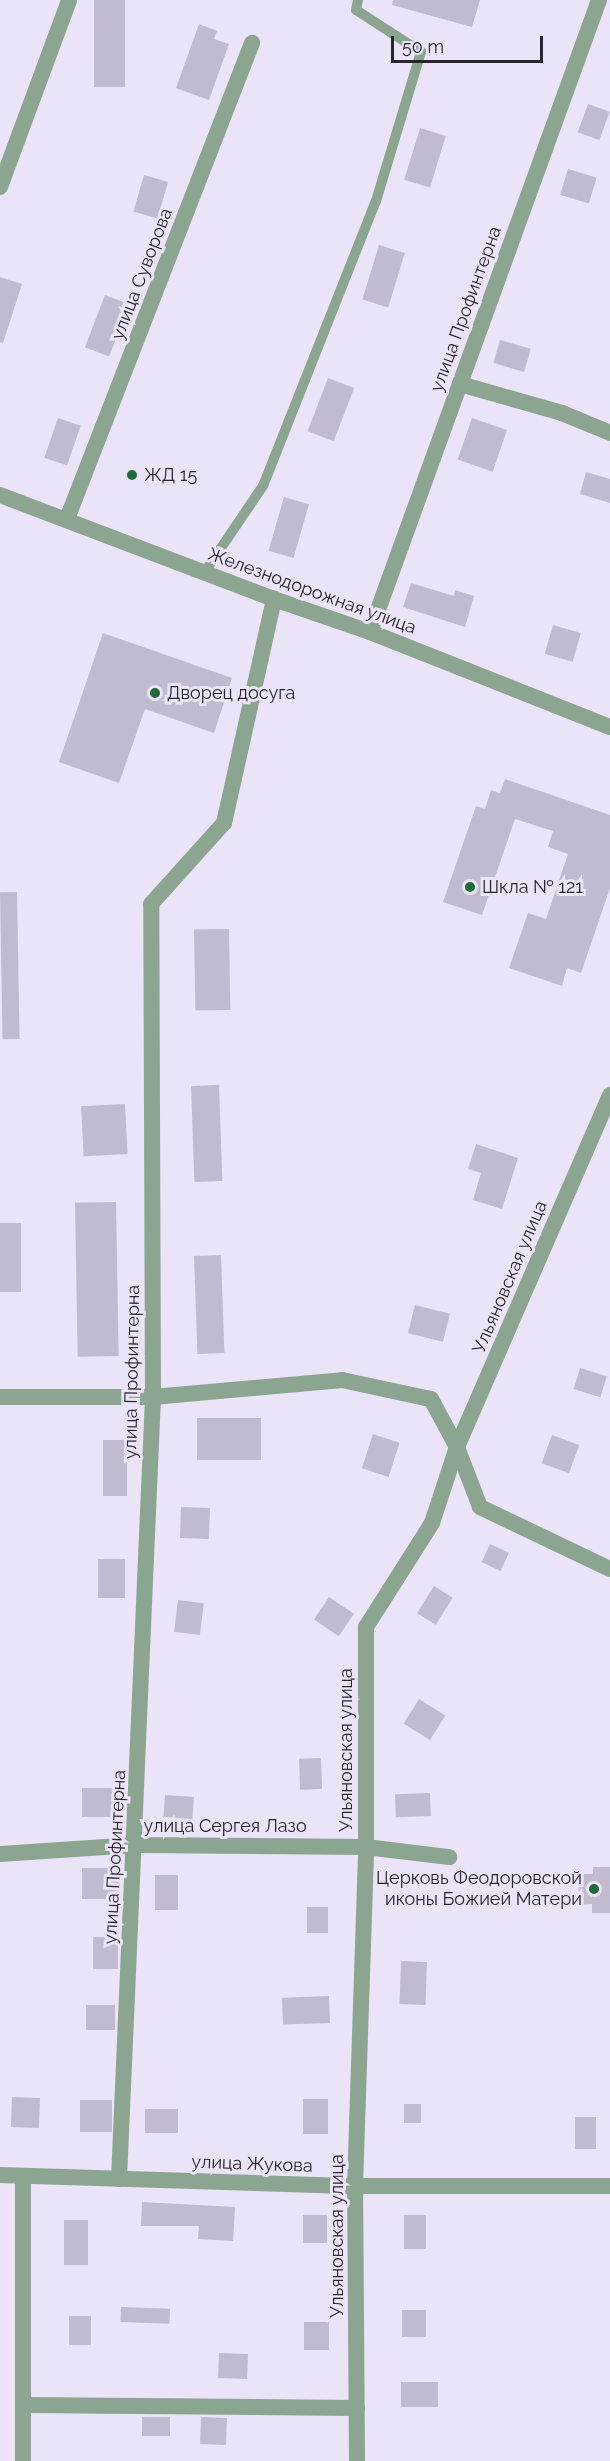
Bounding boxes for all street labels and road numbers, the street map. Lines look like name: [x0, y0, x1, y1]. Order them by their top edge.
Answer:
street label: улица Суворова: [107, 205, 177, 343]
street label: улица Профинтерна: [426, 223, 506, 395]
street label: Железнодорожная улица: [205, 543, 419, 639]
street label: Ульяновская улица: [468, 1197, 552, 1357]
street label: улица Профинтерна: [120, 1285, 144, 1459]
street label: Ульяновская улица: [335, 1668, 357, 1832]
street label: улица Профинтерна: [100, 1769, 130, 1945]
street label: улица Сергея Лазо: [143, 1815, 307, 1837]
street label: улица Жукова: [191, 2151, 313, 2177]
street label: Ульяновская улица: [326, 2154, 348, 2318]

